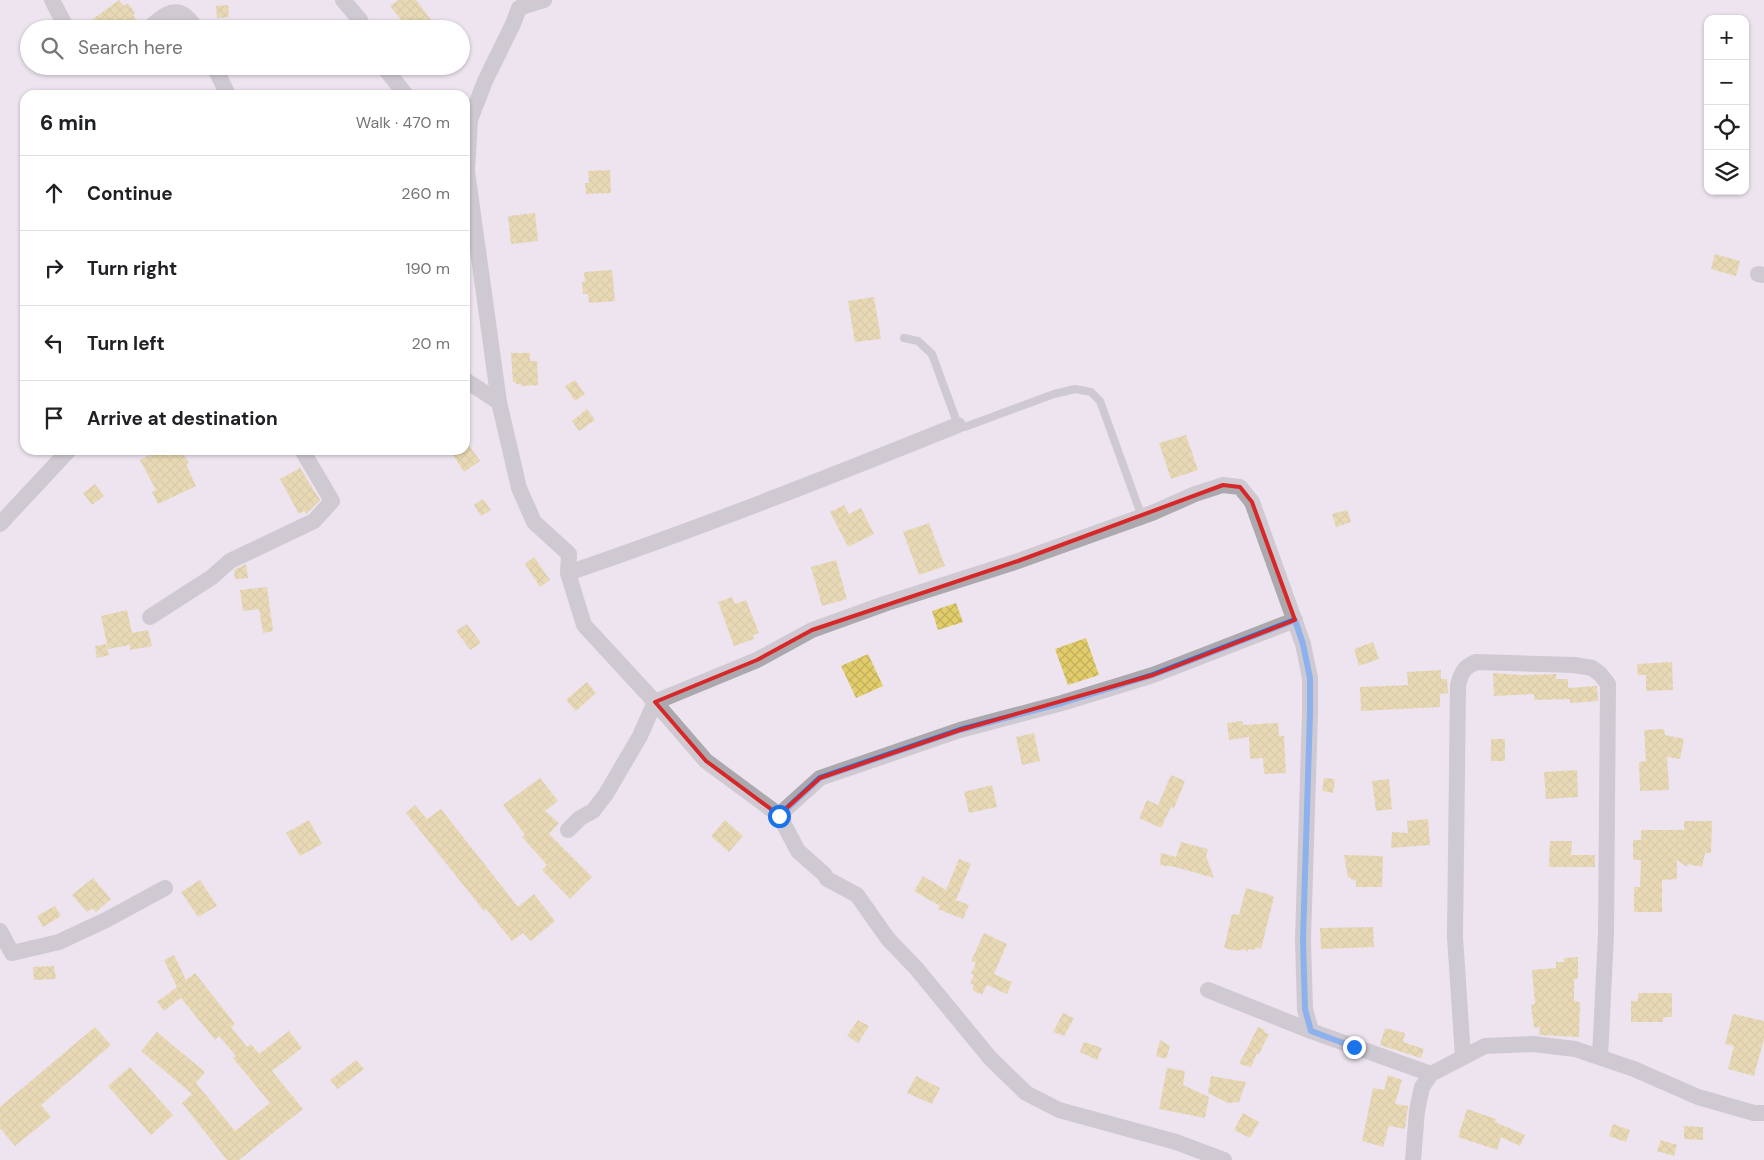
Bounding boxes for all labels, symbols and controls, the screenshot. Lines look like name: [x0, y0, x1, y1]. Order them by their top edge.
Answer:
map controls: [1704, 15, 1749, 195]
button: +: [1704, 15, 1749, 60]
search box: [20, 20, 470, 75]
icon: search: [38, 34, 66, 62]
text: Search here: [78, 35, 183, 60]
button: −: [1704, 60, 1749, 105]
button: locate: [1704, 105, 1749, 150]
text: 6 min: [40, 109, 97, 137]
text: Walk · 470 m: [356, 112, 450, 133]
button: layers: [1704, 150, 1749, 195]
icon: ahead: [40, 179, 68, 207]
text: Continue: [87, 181, 173, 206]
text: 260 m: [401, 183, 450, 204]
icon: right: [40, 254, 68, 282]
text: Turn right: [87, 256, 177, 281]
text: 190 m: [406, 258, 450, 279]
icon: left: [40, 329, 68, 357]
text: Turn left: [87, 331, 165, 356]
text: 20 m: [411, 333, 450, 354]
icon: arrive: [40, 404, 68, 432]
text: Arrive at destination: [87, 406, 278, 431]
route start: [768, 805, 791, 828]
route end: [1343, 1036, 1366, 1059]

